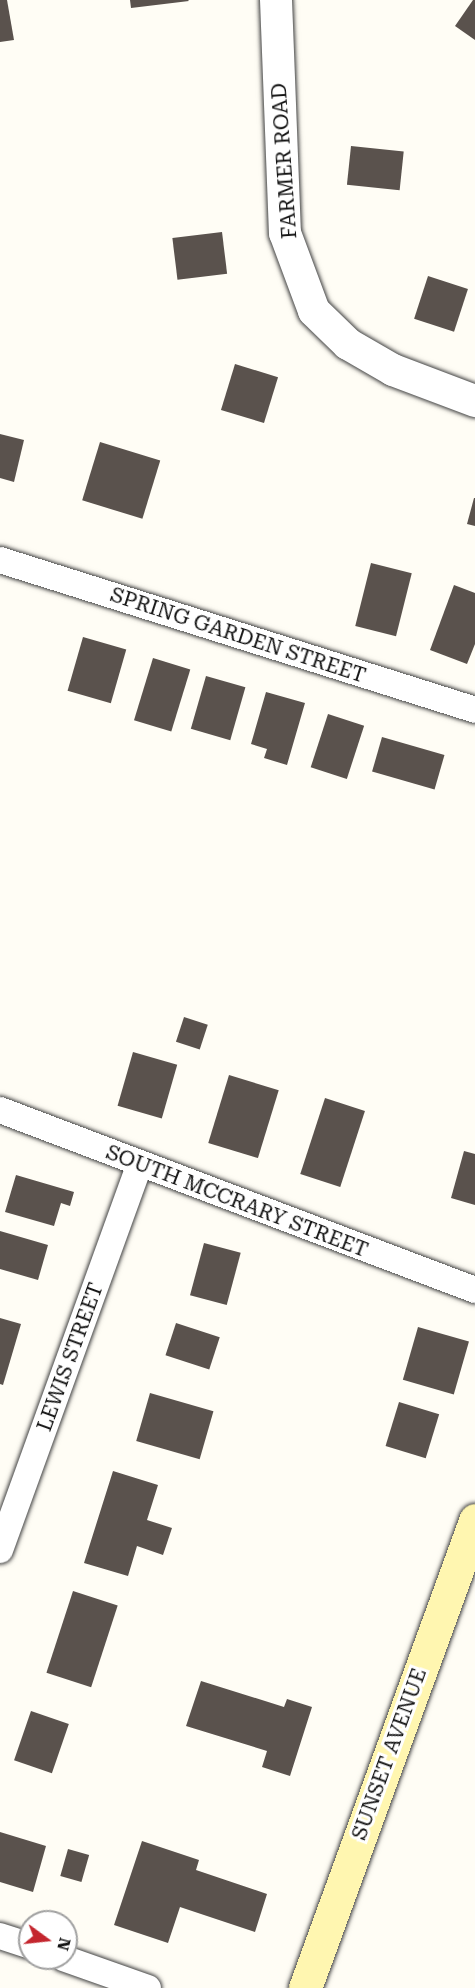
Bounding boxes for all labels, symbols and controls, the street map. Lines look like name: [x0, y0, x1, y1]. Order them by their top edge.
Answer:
street label: FARMER ROAD: [266, 82, 302, 240]
street label: SPRING GARDEN STREET: [107, 582, 369, 688]
street label: SOUTH MCCRARY STREET: [103, 1139, 371, 1263]
street label: LEWIS STREET: [31, 1279, 109, 1435]
street label: SUNSET AVENUE: [346, 1665, 432, 1843]
north arrow: [18, 1910, 78, 1970]
text: N: [53, 1936, 75, 1953]

